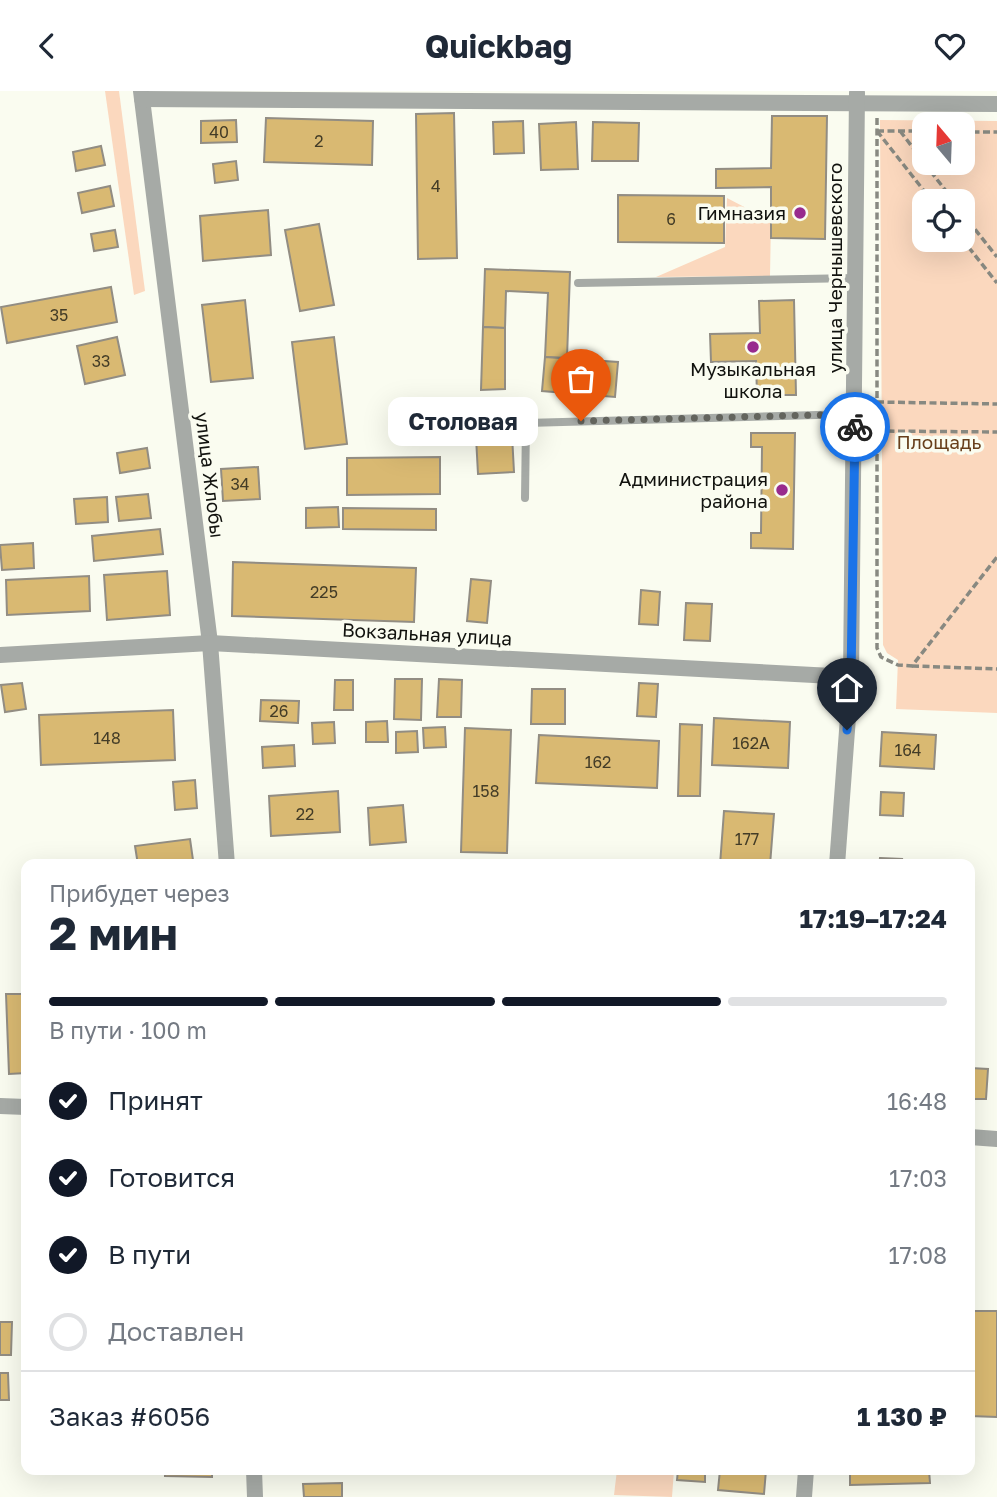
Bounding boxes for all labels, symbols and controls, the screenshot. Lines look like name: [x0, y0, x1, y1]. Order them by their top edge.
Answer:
icon: back: [28, 27, 66, 65]
text: Quickbag: [425, 27, 572, 65]
icon: heart: [931, 27, 969, 65]
north arrow: [912, 112, 975, 175]
map controls: [912, 112, 975, 252]
house number: 40: [209, 122, 229, 142]
house number: 2: [314, 131, 324, 151]
street label: улица Чернышевского: [823, 163, 846, 373]
house number: 4: [431, 176, 441, 196]
button: locate: [912, 189, 975, 252]
place label: Гимназия: [697, 201, 786, 224]
marker: Гимназия: [792, 205, 808, 221]
house number: 6: [666, 209, 676, 229]
house number: 35: [50, 305, 68, 325]
marker: Музыкальная школа: [745, 339, 761, 355]
pin: [551, 349, 611, 421]
house number: 33: [92, 351, 110, 371]
place label: Музыкальная школа: [690, 357, 816, 402]
icon: bag: [562, 360, 600, 398]
courier: [820, 392, 890, 462]
callout: Столовая: [388, 397, 539, 445]
text: Столовая: [408, 407, 518, 435]
icon: bike: [836, 408, 874, 446]
street label: улица Жлобы: [191, 411, 230, 539]
park label: Площадь: [896, 430, 982, 453]
place label: Администрация района: [619, 467, 768, 512]
house number: 34: [230, 474, 250, 494]
marker: Администрация района: [774, 482, 790, 498]
house number: 225: [310, 582, 338, 602]
street label: Вокзальная улица: [341, 618, 513, 649]
pin: [817, 658, 877, 730]
icon: home: [828, 669, 866, 707]
house number: 26: [270, 701, 288, 721]
house number: 148: [93, 728, 121, 748]
house number: 162А: [732, 733, 770, 753]
house number: 164: [894, 740, 922, 760]
house number: 162: [585, 752, 611, 772]
house number: 158: [473, 781, 499, 801]
house number: 22: [296, 804, 314, 824]
house number: 177: [735, 829, 759, 849]
text: Прибудет через: [49, 879, 230, 907]
text: 17:19–17:24: [799, 903, 947, 934]
text: 2 мин: [49, 905, 178, 960]
text: В пути · 100 m: [49, 1016, 207, 1044]
icon: check: [49, 1082, 87, 1120]
text: Принят: [108, 1085, 203, 1116]
text: 16:48: [887, 1087, 947, 1115]
icon: check: [49, 1159, 87, 1197]
text: Готовится: [108, 1162, 235, 1193]
text: 17:03: [889, 1164, 947, 1192]
icon: check: [49, 1236, 87, 1274]
text: В пути: [108, 1239, 191, 1270]
text: 17:08: [888, 1241, 947, 1269]
text: Доставлен: [108, 1316, 244, 1347]
text: Заказ #6056: [49, 1401, 210, 1432]
text: 1 130 ₽: [857, 1401, 947, 1432]

